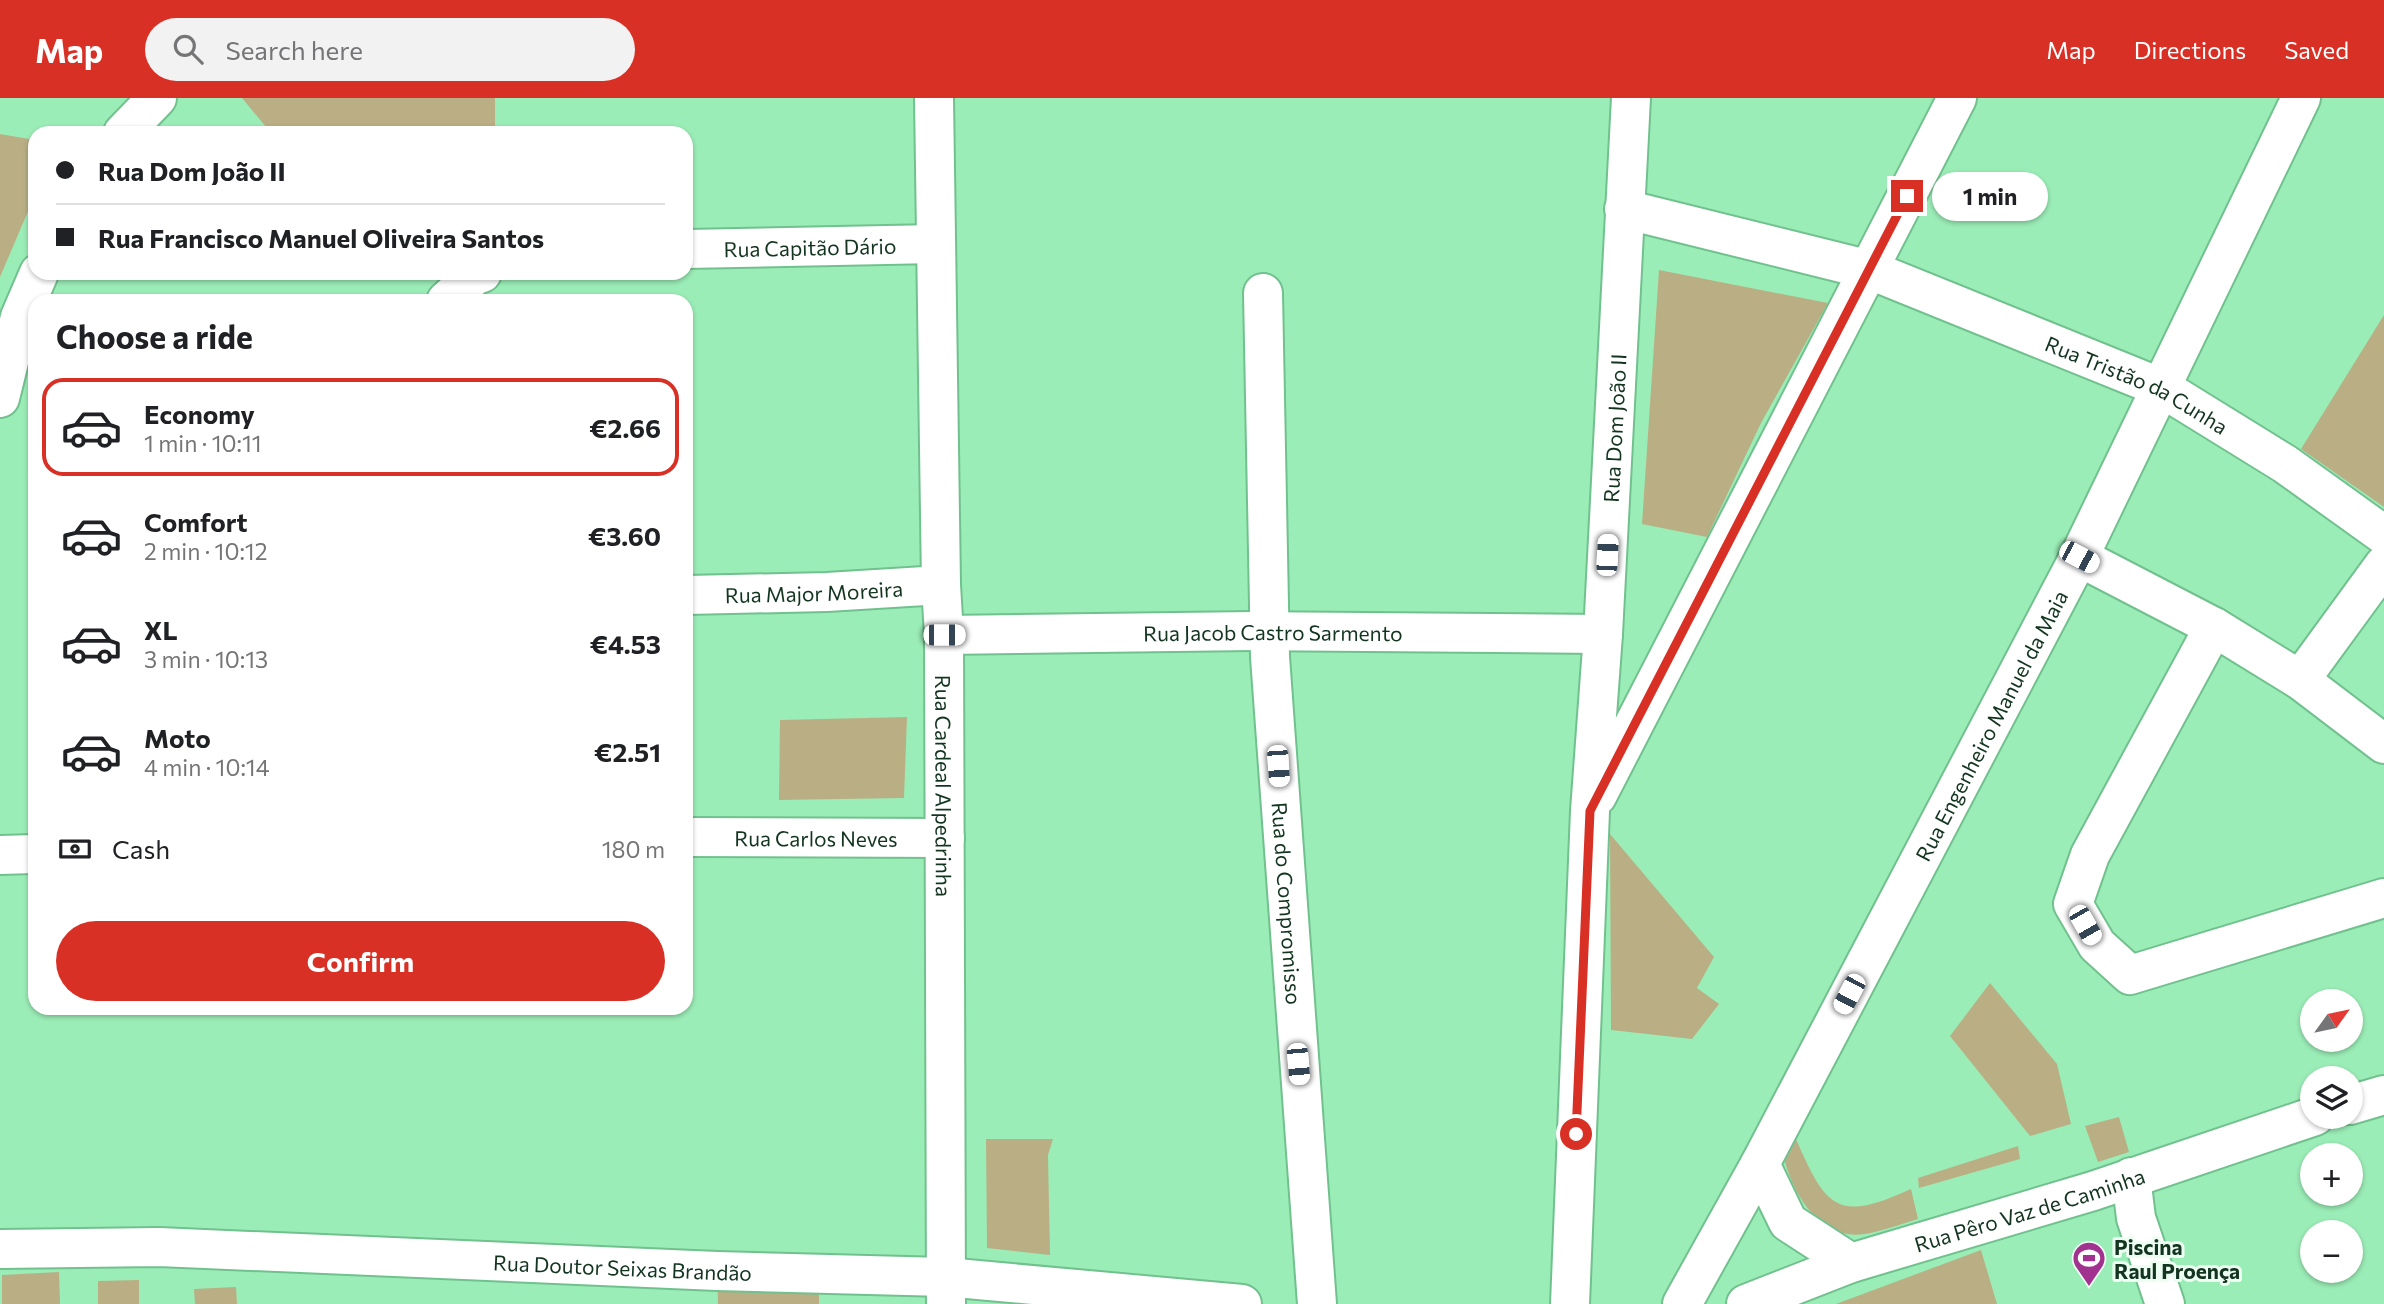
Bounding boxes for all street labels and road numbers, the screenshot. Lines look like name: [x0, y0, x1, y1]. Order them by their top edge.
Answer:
street label: Rua Capitão Dário: [723, 232, 897, 261]
street label: Rua Tristão da Cunha: [2042, 330, 2233, 438]
street label: Rua Dom João II: [1597, 353, 1630, 503]
street label: Rua Major Moreira: [725, 575, 904, 607]
street label: Rua Engenheiro Manuel da Maia: [1909, 586, 2072, 865]
street label: Rua Jacob Castro Sarmento: [1143, 618, 1403, 645]
street label: Rua Cardeal Alpedrinha: [932, 675, 957, 897]
street label: Rua do Compromisso: [1268, 801, 1308, 1005]
street label: Rua Carlos Neves: [734, 825, 898, 850]
street label: Rua Pêro Vaz de Caminha: [1911, 1162, 2148, 1256]
street label: Rua Doutor Seixas Brandão: [493, 1249, 752, 1284]

